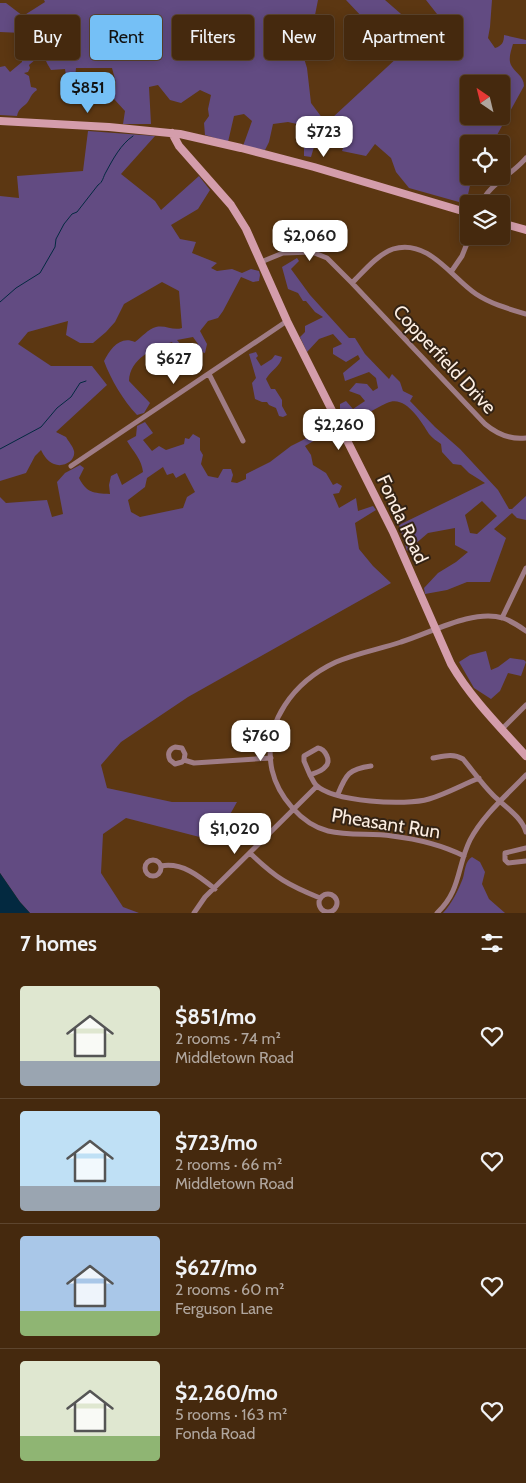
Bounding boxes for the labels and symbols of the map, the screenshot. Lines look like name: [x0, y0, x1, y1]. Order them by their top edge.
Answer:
pin: $851: [58, 72, 118, 114]
north arrow: [460, 75, 510, 125]
pin: $723: [294, 116, 354, 158]
pin: $2,060: [269, 220, 351, 262]
street label: Copperfield Drive: [388, 300, 501, 419]
pin: $627: [144, 342, 204, 385]
pin: $2,260: [298, 408, 380, 451]
street label: Fonda Road: [372, 471, 433, 567]
pin: $760: [231, 720, 291, 762]
street label: Pheasant Run: [330, 804, 442, 843]
pin: $1,020: [194, 812, 276, 855]

